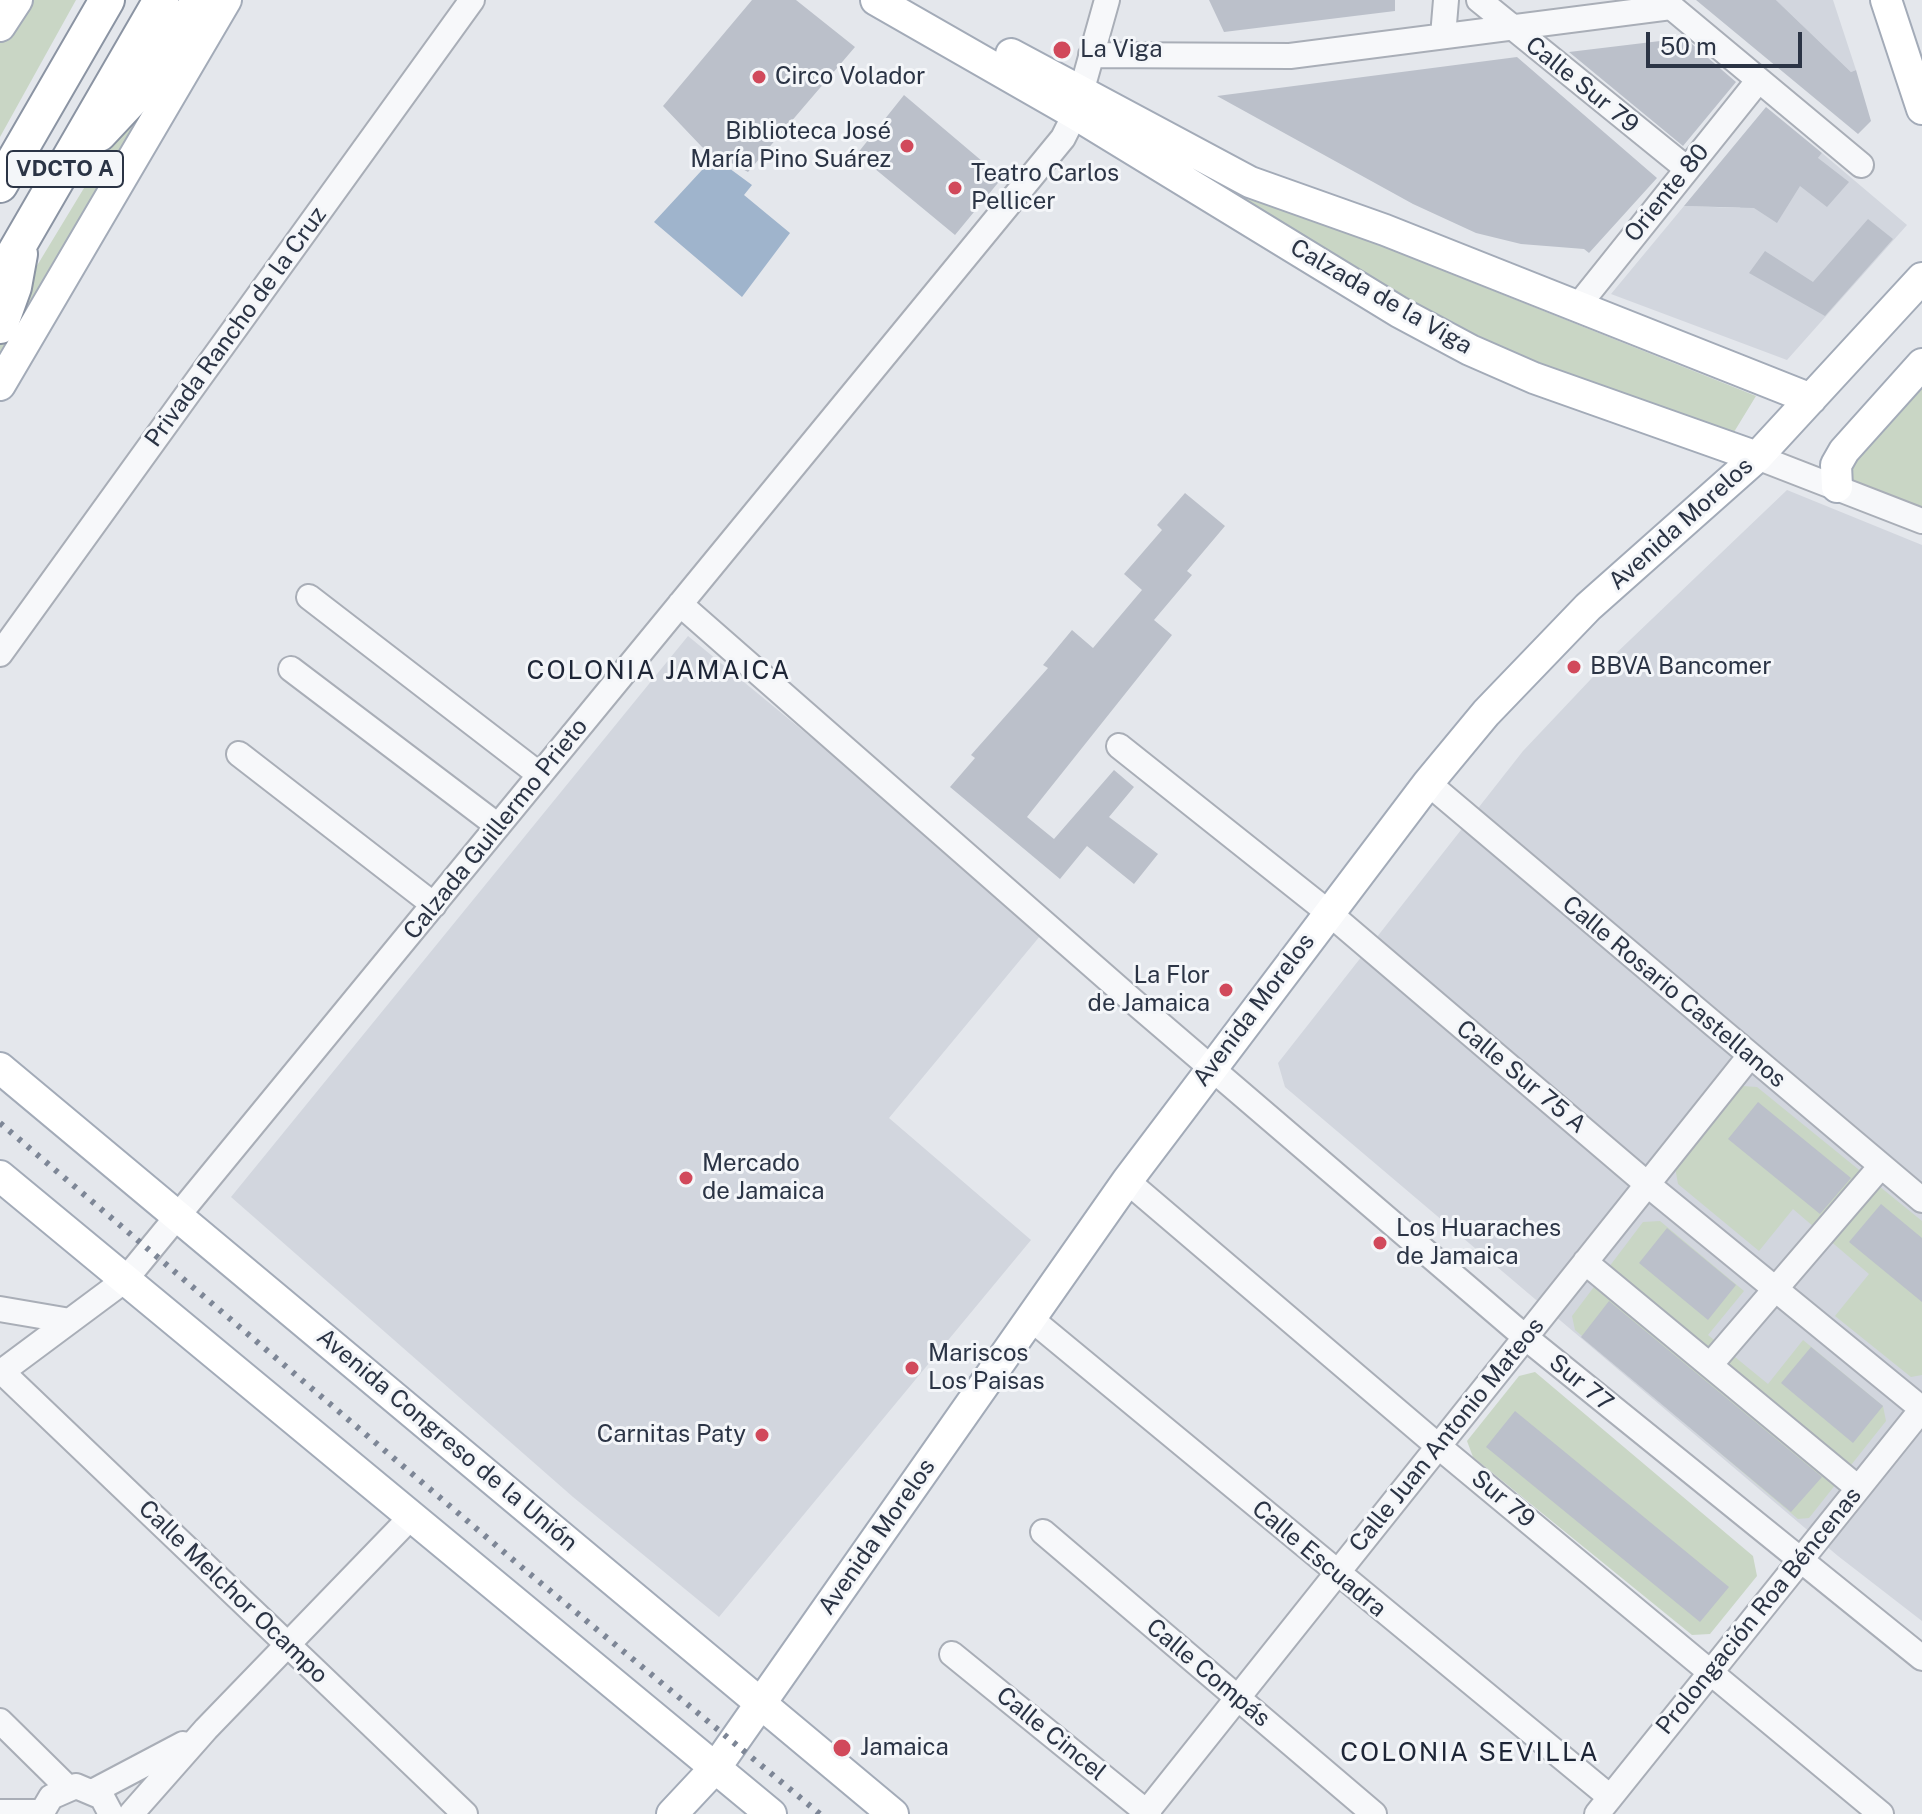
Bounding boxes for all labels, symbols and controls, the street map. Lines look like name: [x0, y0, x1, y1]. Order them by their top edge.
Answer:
scale bar: [1650, 16, 1806, 66]
street label: Calle Sur 79: [1520, 31, 1644, 139]
text: 50 m: [1660, 32, 1717, 60]
place label: La Viga: [1080, 36, 1162, 64]
marker: La Viga: [1051, 39, 1073, 61]
place label: Circo Volador: [775, 63, 926, 91]
marker: Circo Volador: [750, 68, 768, 86]
place label: Biblioteca José María Pino Suárez: [690, 118, 891, 174]
marker: Biblioteca José María Pino Suárez: [898, 137, 916, 155]
street label: Oriente 80: [1619, 138, 1715, 248]
road number: VDCTO A: [7, 151, 123, 187]
place label: Teatro Carlos Pellicer: [971, 160, 1119, 216]
marker: Teatro Carlos Pellicer: [946, 179, 964, 197]
street label: Privada Rancho de la Cruz: [139, 201, 333, 453]
street label: Calzada de la Viga: [1285, 233, 1477, 361]
street label: Avenida Morelos: [1603, 452, 1759, 596]
place label: BBVA Bancomer: [1590, 653, 1772, 681]
district label: COLONIA JAMAICA: [527, 655, 791, 687]
marker: BBVA Bancomer: [1565, 658, 1583, 676]
street label: Calzada Guillermo Prieto: [398, 713, 594, 945]
street label: Calle Rosario Castellanos: [1556, 890, 1792, 1094]
street label: Avenida Morelos: [1187, 928, 1321, 1092]
place label: La Flor de Jamaica: [1088, 962, 1210, 1018]
marker: La Flor de Jamaica: [1217, 981, 1235, 999]
street label: Calle Sur 75 A: [1450, 1014, 1592, 1140]
place label: Mercado de Jamaica: [702, 1150, 824, 1206]
marker: Mercado de Jamaica: [677, 1169, 695, 1187]
place label: Los Huaraches de Jamaica: [1396, 1215, 1561, 1271]
marker: Los Huaraches de Jamaica: [1371, 1234, 1389, 1252]
street label: Calle Juan Antonio Mateos: [1344, 1312, 1550, 1558]
street label: Avenida Congreso de la Unión: [311, 1322, 583, 1558]
place label: Mariscos Los Paisas: [928, 1340, 1045, 1396]
street label: Sur 77: [1543, 1348, 1619, 1418]
marker: Mariscos Los Paisas: [903, 1359, 921, 1377]
place label: Carnitas Paty: [597, 1421, 746, 1449]
marker: Carnitas Paty: [753, 1426, 771, 1444]
street label: Avenida Morelos: [812, 1453, 942, 1621]
street label: Sur 79: [1465, 1464, 1541, 1534]
street label: Prolongación Roa Béncenas: [1650, 1482, 1868, 1740]
street label: Calle Melchor Ocampo: [132, 1494, 334, 1690]
street label: Calle Escuadra: [1246, 1495, 1392, 1623]
street label: Calle Compás: [1140, 1613, 1276, 1733]
street label: Calle Cincel: [990, 1681, 1112, 1787]
place label: Jamaica: [860, 1734, 949, 1762]
marker: Jamaica: [831, 1737, 853, 1759]
district label: COLONIA SEVILLA: [1340, 1737, 1600, 1769]

